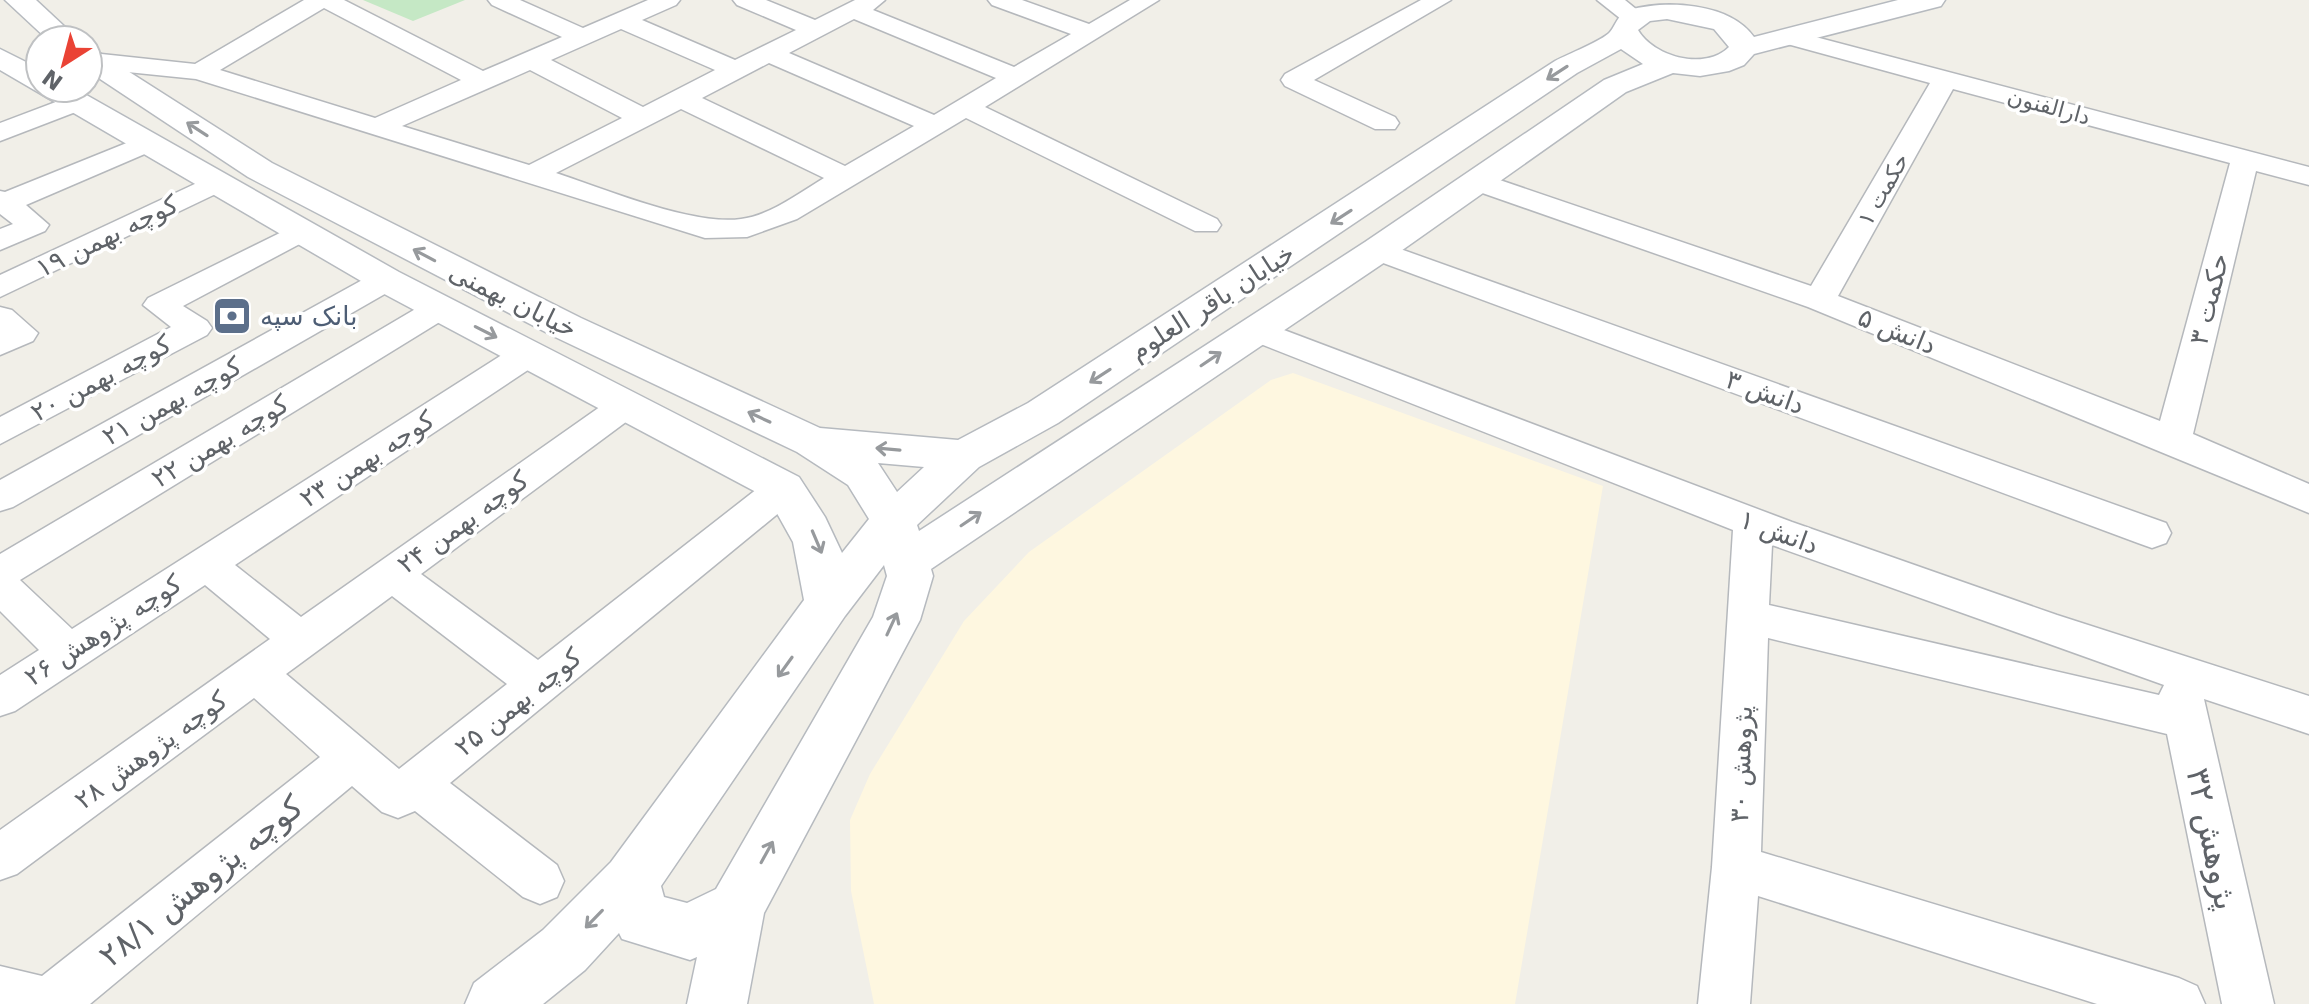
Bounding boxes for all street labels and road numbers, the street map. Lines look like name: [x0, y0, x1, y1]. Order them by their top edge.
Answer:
street label: دارالفنون: [2005, 83, 2093, 130]
street label: حکمت ۱: [1853, 149, 1914, 230]
street label: کوچه بهمن ۱۹: [31, 188, 184, 284]
street label: خیابان باقر العلوم: [1124, 238, 1301, 367]
street label: حکمت ۳: [2183, 250, 2235, 348]
street label: خیابان بهمنی: [444, 256, 582, 345]
street label: دانش ۵: [1854, 302, 1940, 360]
street label: کوچه بهمن ۲۰: [26, 328, 177, 428]
street label: کوچه بهمن ۲۱: [97, 350, 248, 452]
street label: دانش ۳: [1722, 364, 1808, 420]
street label: کوچه بهمن ۲۲: [146, 388, 295, 494]
street label: کوجه بهمن ۲۳: [294, 404, 441, 514]
street label: کوچه بهمن ۲۴: [392, 464, 535, 580]
street label: دانش ۱: [1736, 504, 1822, 560]
street label: کوچه پژوهش ۲۶: [19, 568, 188, 693]
street label: کوچه بهمن ۲۵: [449, 641, 589, 763]
street label: کوچه پژوهش ۲۸: [69, 684, 234, 816]
street label: پژوهش ۳۰: [1724, 705, 1759, 823]
street label: پژوهش ۳۲: [2178, 765, 2246, 913]
street label: کوچه پژوهش ۲۸/۱: [91, 787, 311, 975]

